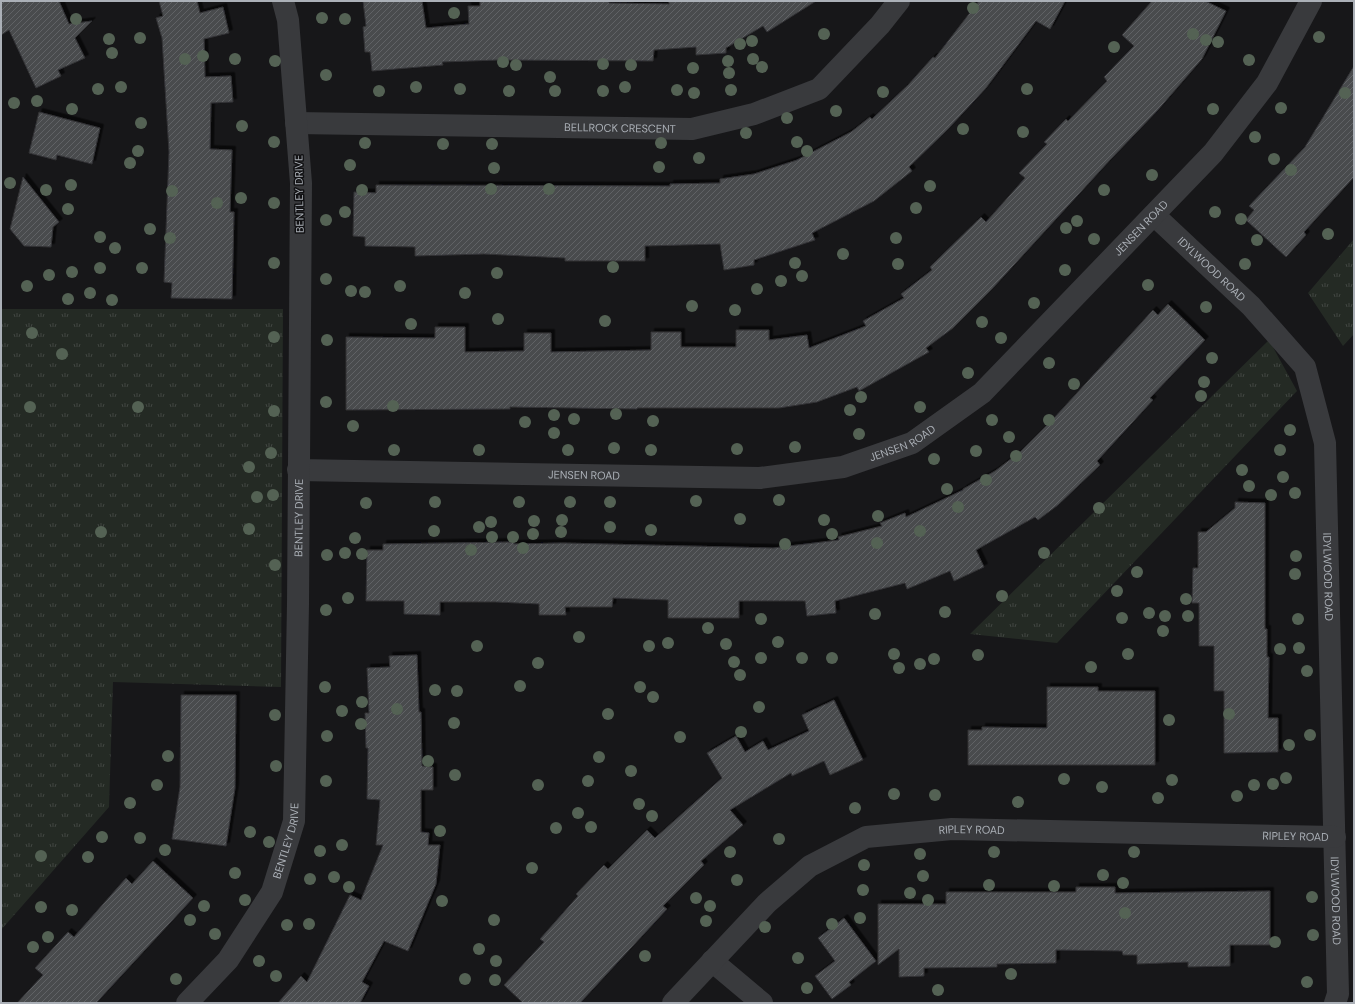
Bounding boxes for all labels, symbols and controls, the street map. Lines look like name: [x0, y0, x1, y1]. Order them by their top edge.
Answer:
street label: BELLROCK CRESCENT: [564, 120, 676, 136]
street label: BENTLEY DRIVE: [291, 155, 307, 233]
street label: JENSEN ROAD: [1111, 197, 1171, 259]
street label: IDYLWOOD ROAD: [1175, 234, 1249, 305]
street label: JENSEN ROAD: [867, 421, 938, 464]
street label: JENSEN ROAD: [548, 467, 620, 483]
street label: BENTLEY DRIVE: [291, 479, 306, 557]
street label: IDYLWOOD ROAD: [1320, 533, 1336, 622]
street label: BENTLEY DRIVE: [270, 802, 301, 880]
street label: RIPLEY ROAD: [938, 822, 1005, 837]
street label: RIPLEY ROAD: [1262, 828, 1329, 844]
street label: IDYLWOOD ROAD: [1328, 856, 1344, 946]

